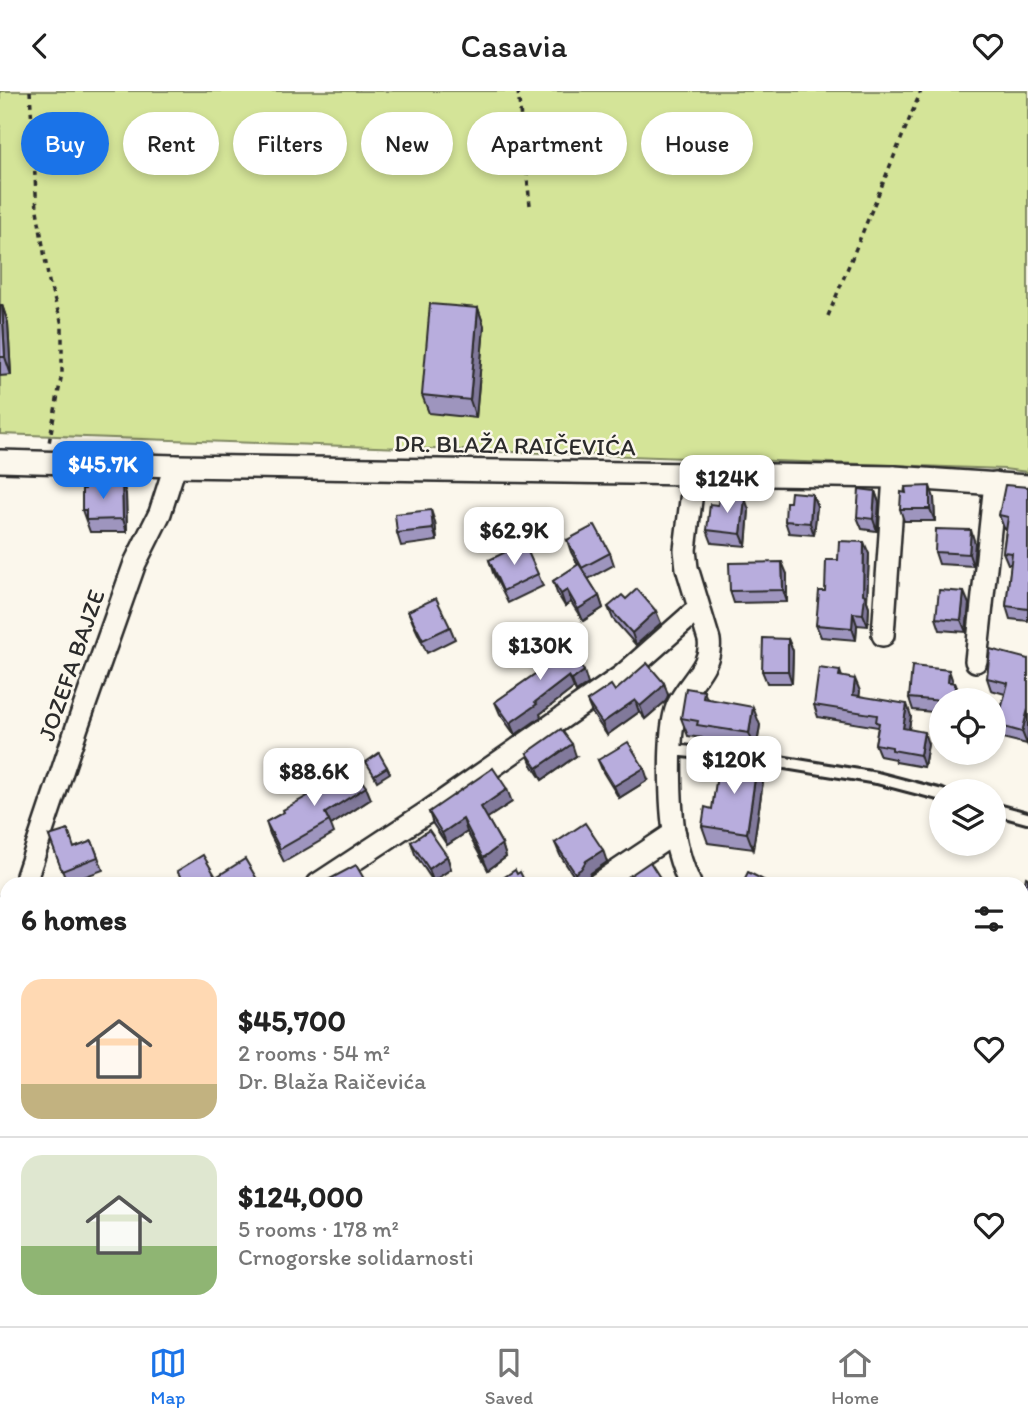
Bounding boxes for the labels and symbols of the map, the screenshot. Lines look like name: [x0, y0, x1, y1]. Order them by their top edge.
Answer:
street label: DR. BLAŽA RAIČEVIĆA: [394, 428, 636, 462]
pin: $45.7K: [46, 441, 160, 501]
pin: $124K: [678, 455, 776, 515]
pin: $62.9K: [457, 507, 571, 567]
street label: JOZEFA BAJZE: [32, 586, 110, 744]
pin: $130K: [491, 623, 589, 682]
pin: $120K: [685, 737, 783, 796]
pin: $88.6K: [257, 749, 371, 808]

